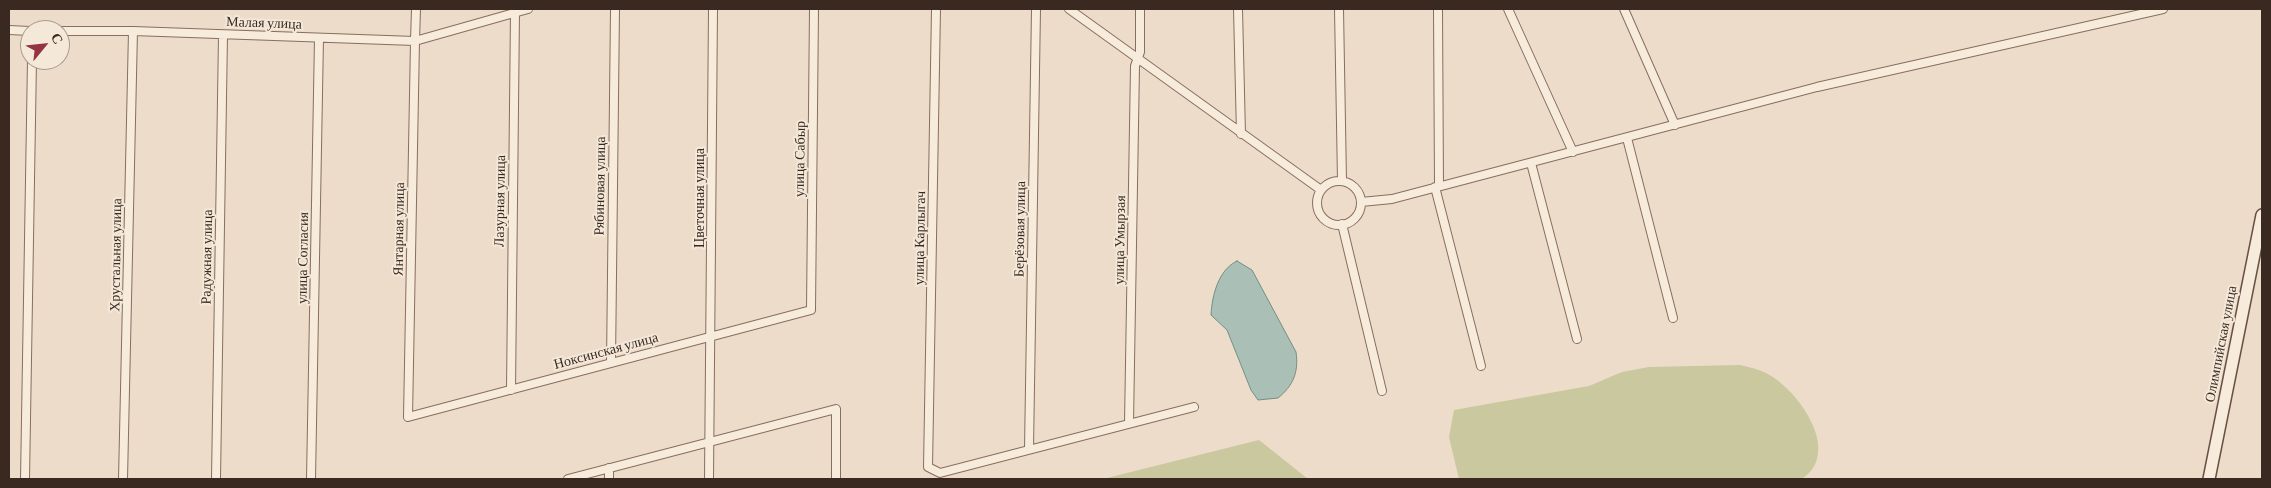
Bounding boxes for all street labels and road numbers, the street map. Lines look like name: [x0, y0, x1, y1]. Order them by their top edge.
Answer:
street label: Малая улица: [226, 13, 302, 33]
street label: улица Сабыр: [791, 121, 809, 197]
street label: Рябиновая улица: [591, 136, 609, 236]
street label: Цветочная улица: [692, 148, 708, 248]
street label: Лазурная улица: [491, 155, 509, 247]
street label: Берёзовая улица: [1011, 181, 1029, 277]
street label: Янтарная улица: [390, 182, 408, 276]
street label: улица Карлыгач: [911, 191, 929, 285]
street label: улица Умырзая: [1111, 195, 1129, 285]
street label: Хрустальная улица: [107, 198, 125, 312]
street label: Радужная улица: [198, 209, 216, 305]
street label: улица Согласия: [294, 212, 312, 304]
street label: Олимпийская улица: [2201, 284, 2241, 404]
street label: Ноксинская улица: [552, 329, 660, 373]

